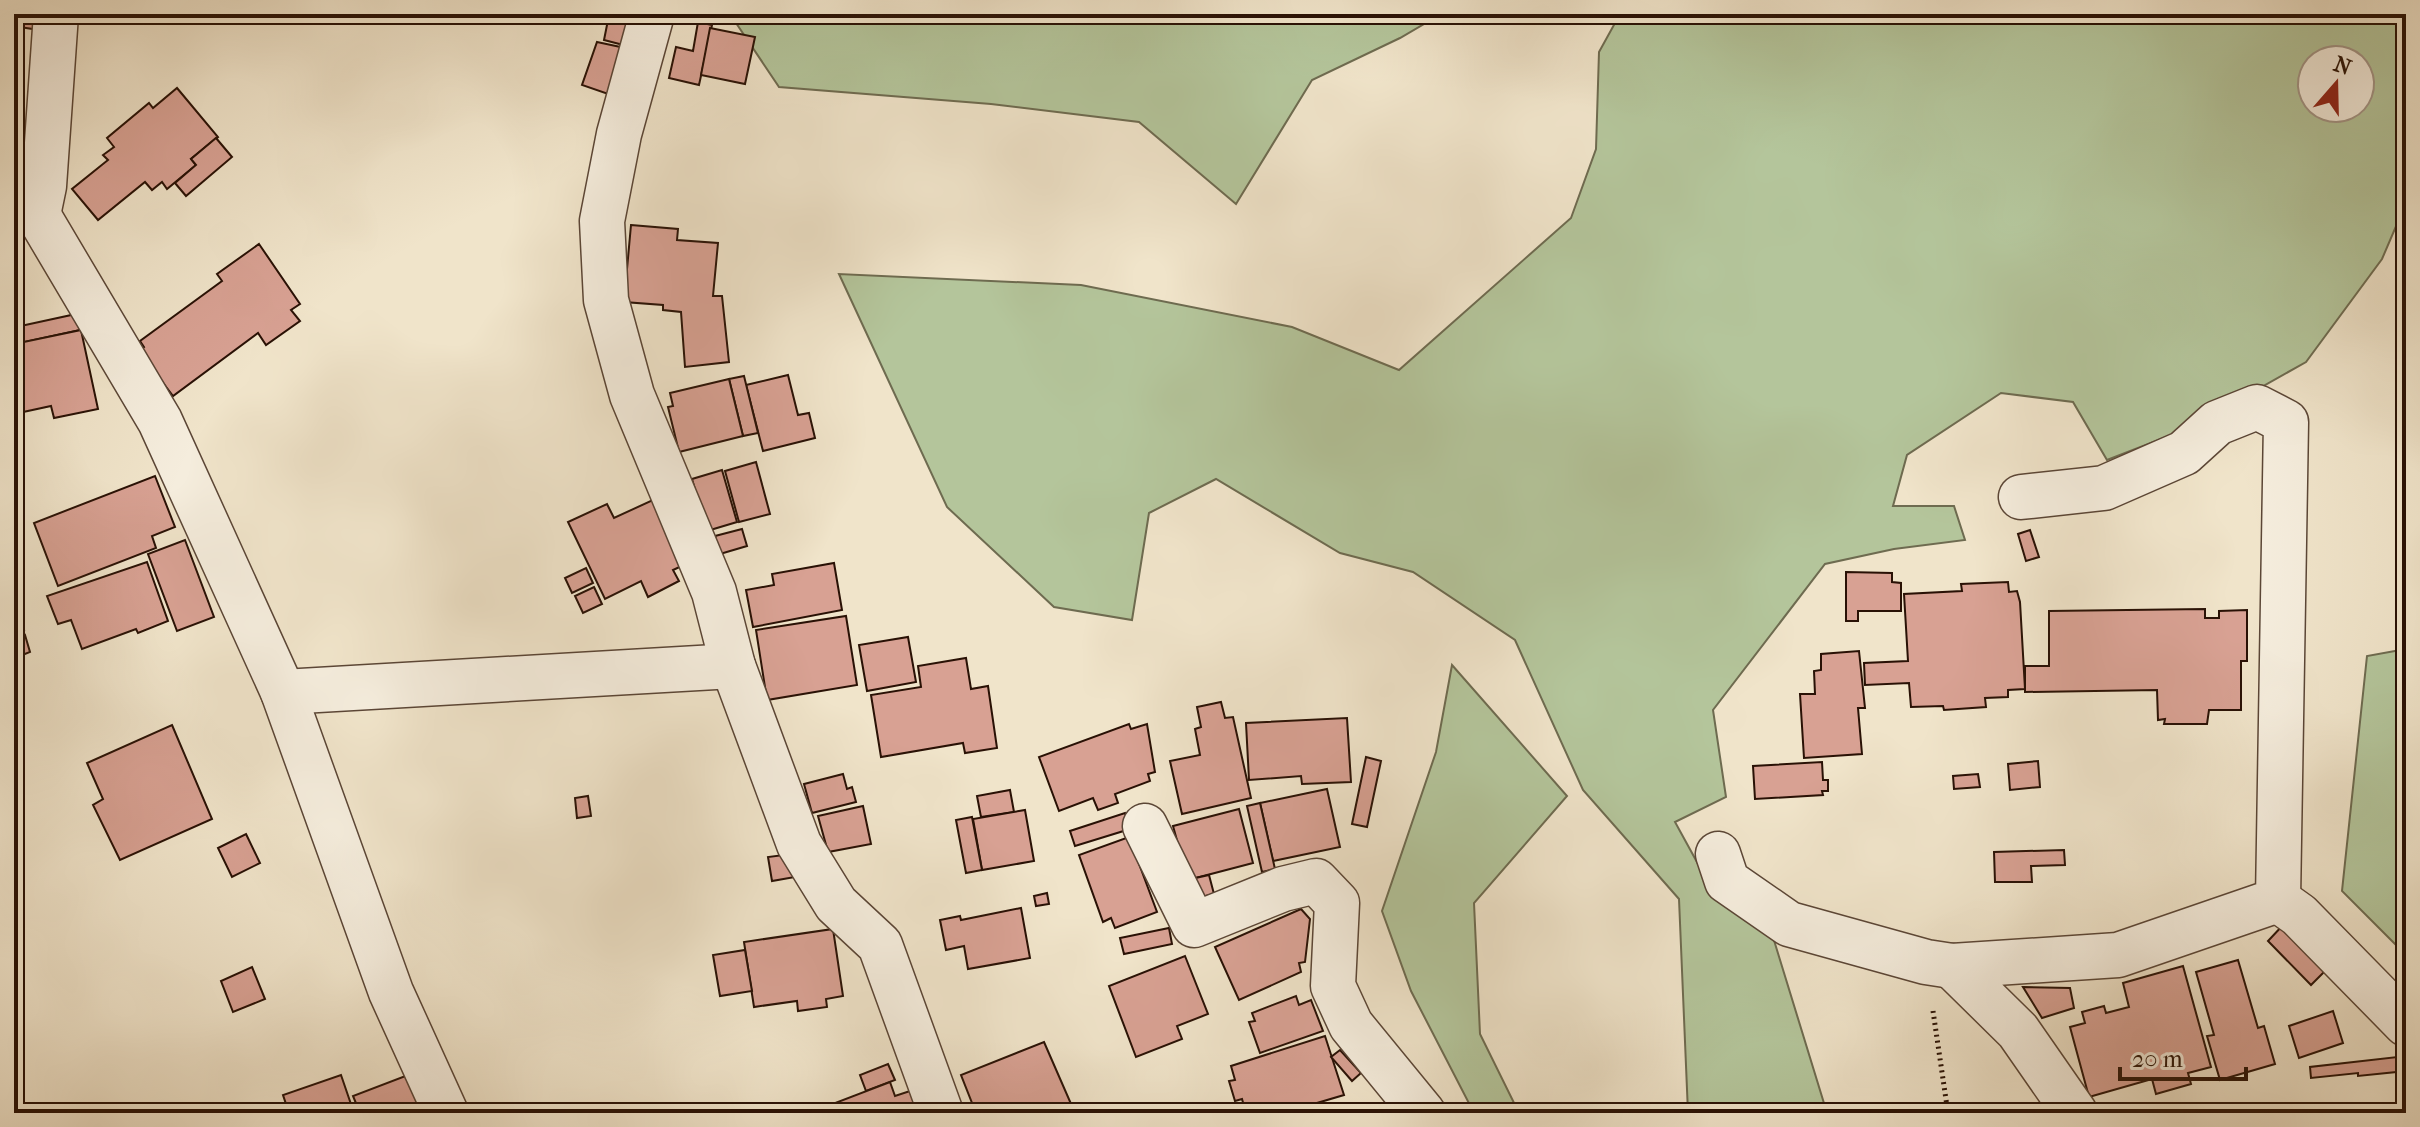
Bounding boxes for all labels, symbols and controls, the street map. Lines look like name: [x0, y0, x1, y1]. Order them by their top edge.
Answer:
north arrow: [2296, 44, 2376, 124]
text: N: [2330, 51, 2355, 81]
scale bar: [2120, 1031, 2246, 1081]
text: 20 m: [2132, 1045, 2183, 1073]

